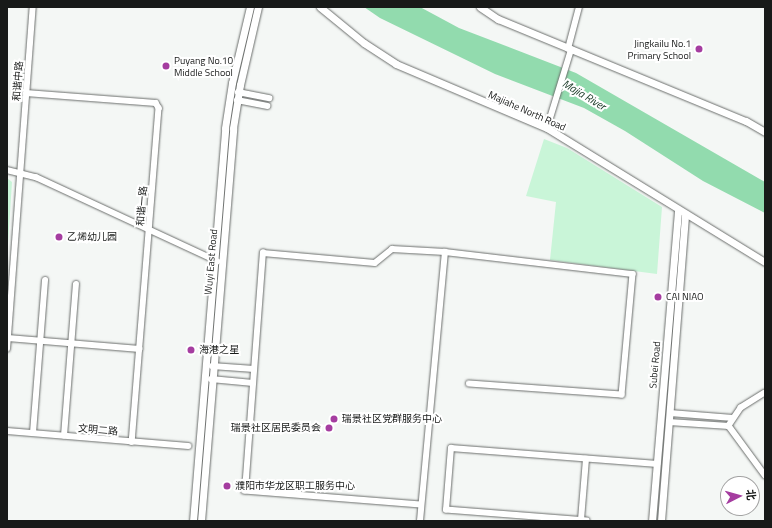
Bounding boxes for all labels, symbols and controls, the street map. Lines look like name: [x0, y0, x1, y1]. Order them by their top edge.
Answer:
place label: Jingkailu No.1 Primary School: [628, 37, 691, 60]
marker: Jingkailu No.1 Primary School: [694, 44, 704, 54]
place label: Puyang No.10 Middle School: [174, 54, 233, 78]
street label: 和谐中路: [11, 61, 25, 101]
marker: Puyang No.10 Middle School: [161, 61, 171, 71]
water label: Majia River: [560, 77, 608, 113]
street label: Majiahe North Road: [486, 89, 568, 133]
street label: 和谐一路: [134, 186, 150, 226]
street label: Wuyi East Road: [202, 229, 220, 295]
place label: 乙烯幼儿园: [67, 231, 117, 243]
marker: 乙烯幼儿园: [54, 232, 64, 242]
place label: CAI NIAO: [666, 291, 704, 303]
marker: CAI NIAO: [653, 292, 663, 302]
street label: Subei Road: [647, 341, 663, 389]
place label: 海港之星: [199, 344, 239, 356]
marker: 海港之星: [186, 345, 196, 355]
place label: 瑞景社区党群服务中心: [342, 413, 442, 425]
marker: 瑞景社区党群服务中心: [329, 414, 339, 424]
street label: 文明二路: [78, 422, 118, 438]
place label: 瑞景社区居民委员会: [231, 422, 321, 434]
marker: 瑞景社区居民委员会: [324, 423, 334, 433]
north arrow: [720, 476, 760, 516]
place label: 濮阳市华龙区职工服务中心: [235, 480, 355, 492]
marker: 濮阳市华龙区职工服务中心: [222, 481, 232, 491]
text: 北: [742, 489, 759, 501]

